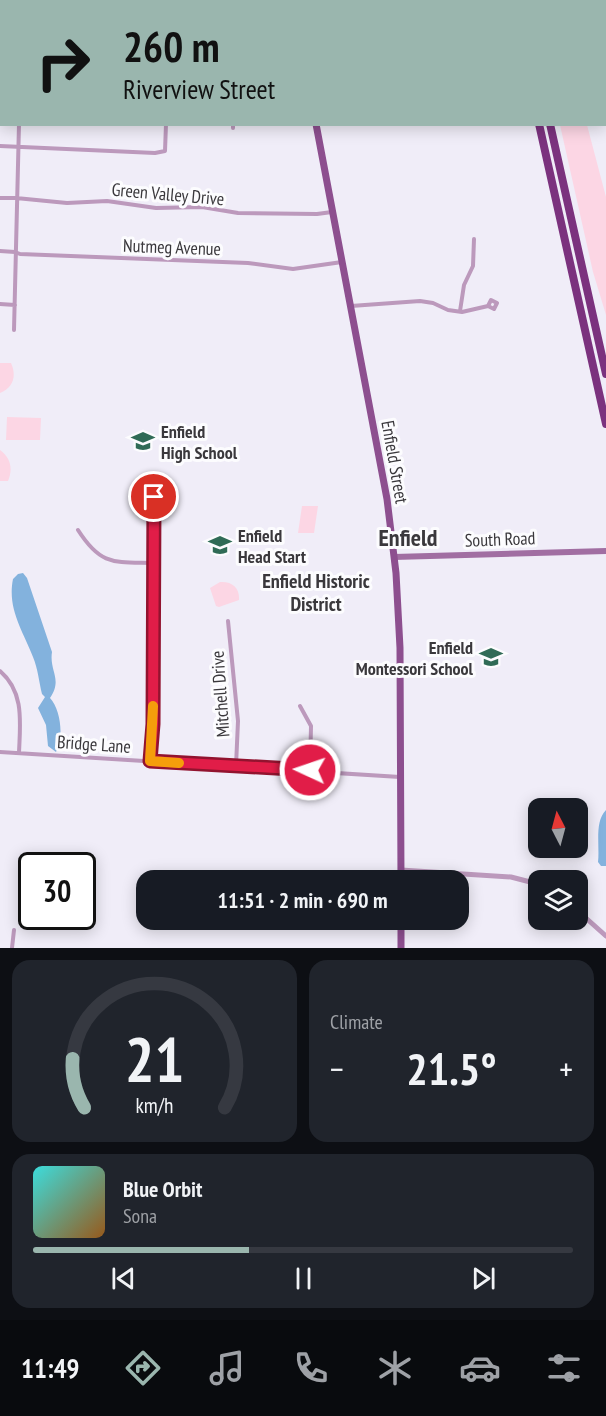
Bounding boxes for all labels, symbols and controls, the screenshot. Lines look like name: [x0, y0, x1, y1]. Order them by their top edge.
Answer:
text: 260 m: [123, 19, 220, 74]
icon: right: [24, 24, 102, 102]
text: Riverview Street: [123, 72, 275, 106]
street label: Green Valley Drive: [111, 178, 225, 210]
street label: Nutmeg Avenue: [123, 234, 221, 260]
street label: Enfield Street: [376, 419, 414, 505]
place label: Enfield High School: [161, 420, 238, 464]
school or university icon: Enfield High School: [130, 428, 156, 454]
pin: [128, 471, 179, 522]
icon: arrive: [137, 480, 170, 513]
district label: Enfield: [379, 522, 437, 553]
place label: Enfield Head Start: [238, 524, 307, 568]
street label: South Road: [464, 526, 536, 552]
school or university icon: Enfield Head Start: [207, 532, 233, 558]
district label: Enfield Historic District: [262, 568, 370, 617]
place label: Enfield Montessori School: [356, 636, 474, 680]
school or university icon: Enfield Montessori School: [478, 644, 504, 670]
street label: Mitchell Drive: [205, 650, 235, 738]
street label: Bridge Lane: [56, 730, 132, 758]
position arrow: [278, 738, 342, 802]
north arrow: [528, 798, 588, 858]
map controls: [528, 798, 588, 930]
speed limit sign: 30: [18, 852, 96, 930]
button: layers: [528, 870, 588, 930]
text: 11:51 · 2 min · 690 m: [217, 886, 388, 914]
text: Climate: [330, 1009, 383, 1035]
text: 21: [125, 1018, 184, 1099]
text: 21.5°: [406, 1039, 497, 1097]
text: −: [330, 1047, 344, 1090]
text: +: [559, 1047, 573, 1090]
text: km/h: [135, 1091, 174, 1119]
text: Blue Orbit: [123, 1175, 202, 1203]
text: Sona: [123, 1203, 157, 1229]
icon: previous: [107, 1262, 140, 1295]
icon: pause: [287, 1262, 320, 1295]
icon: next: [467, 1262, 500, 1295]
icon: directions: [122, 1347, 164, 1389]
icon: music: [206, 1347, 248, 1389]
icon: phone: [290, 1347, 332, 1389]
icon: climate: [374, 1347, 416, 1389]
icon: car: [459, 1347, 501, 1389]
icon: filters: [543, 1347, 585, 1389]
text: 11:49: [21, 1351, 80, 1385]

